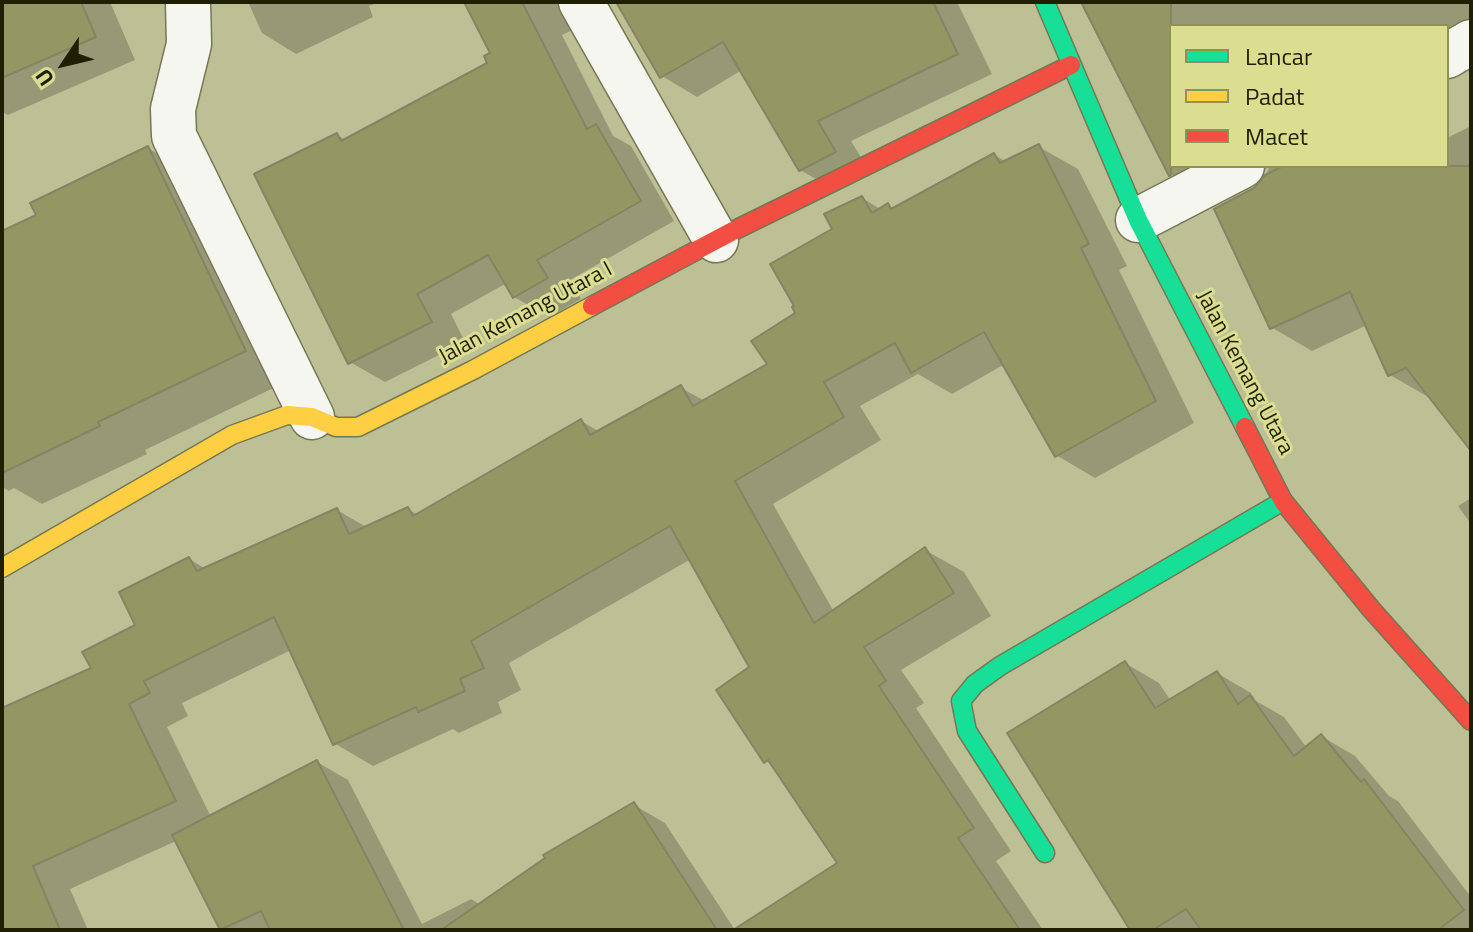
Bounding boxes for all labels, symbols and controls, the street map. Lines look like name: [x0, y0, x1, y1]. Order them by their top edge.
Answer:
north arrow: [24, 24, 104, 104]
legend: [1169, 24, 1449, 168]
text: Lancar: [1245, 38, 1312, 74]
text: U: [26, 62, 62, 93]
text: Padat: [1245, 78, 1304, 114]
text: Macet: [1245, 118, 1308, 154]
street label: Jalan Kemang Utara I: [435, 257, 617, 371]
street label: Jalan Kemang Utara: [1190, 286, 1298, 460]

